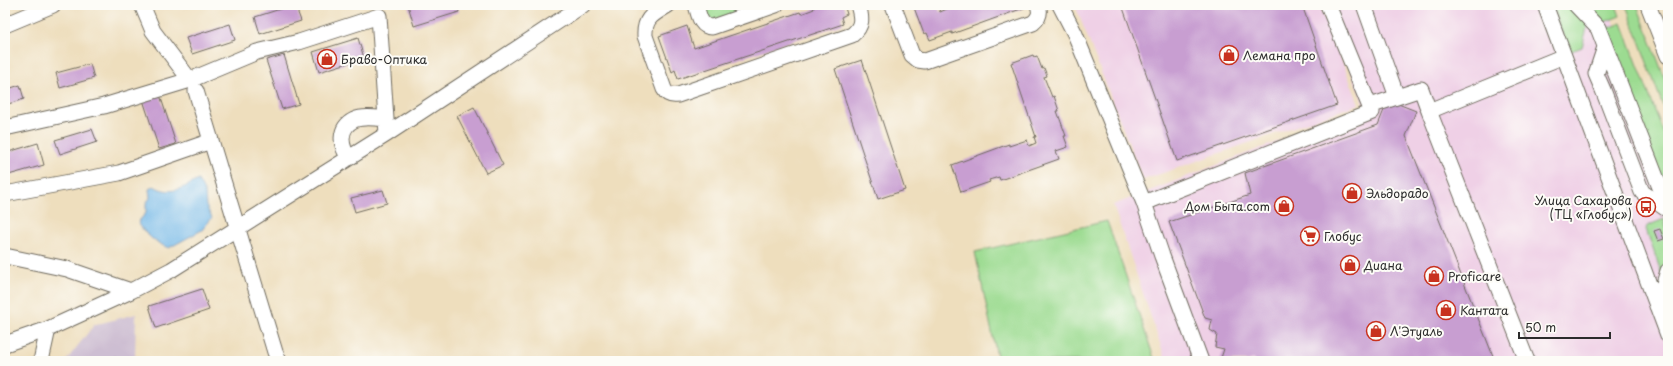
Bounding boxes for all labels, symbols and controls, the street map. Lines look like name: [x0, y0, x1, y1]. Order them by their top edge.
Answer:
shop icon: Лемана про: [1218, 44, 1240, 66]
place label: Лемана про: [1243, 46, 1316, 64]
shop icon: Браво-Оптика: [316, 48, 338, 70]
place label: Браво-Оптика: [341, 50, 428, 68]
shop icon: Эльдорадо: [1341, 182, 1363, 204]
place label: Эльдорадо: [1366, 184, 1429, 202]
place label: Улица Сахарова (ТЦ «Глобус»): [1535, 191, 1633, 223]
shop icon: Дом Быта.com: [1273, 195, 1295, 217]
bus stop icon: Улица Сахарова (ТЦ «Глобус»): [1635, 196, 1657, 218]
place label: Дом Быта.com: [1184, 197, 1270, 215]
supermarket icon: Глобус: [1299, 225, 1321, 247]
place label: Глобус: [1324, 227, 1362, 245]
shop icon: Диана: [1339, 254, 1361, 276]
place label: Диана: [1363, 256, 1403, 274]
shop icon: Proficare: [1423, 265, 1445, 287]
place label: Proficare: [1448, 267, 1501, 285]
shop icon: Кантата: [1435, 299, 1457, 321]
place label: Кантата: [1460, 301, 1509, 319]
scale bar: [1519, 314, 1610, 340]
text: 50 m: [1525, 318, 1556, 336]
shop icon: Л'Этуаль: [1365, 320, 1387, 342]
place label: Л'Этуаль: [1390, 322, 1442, 340]

